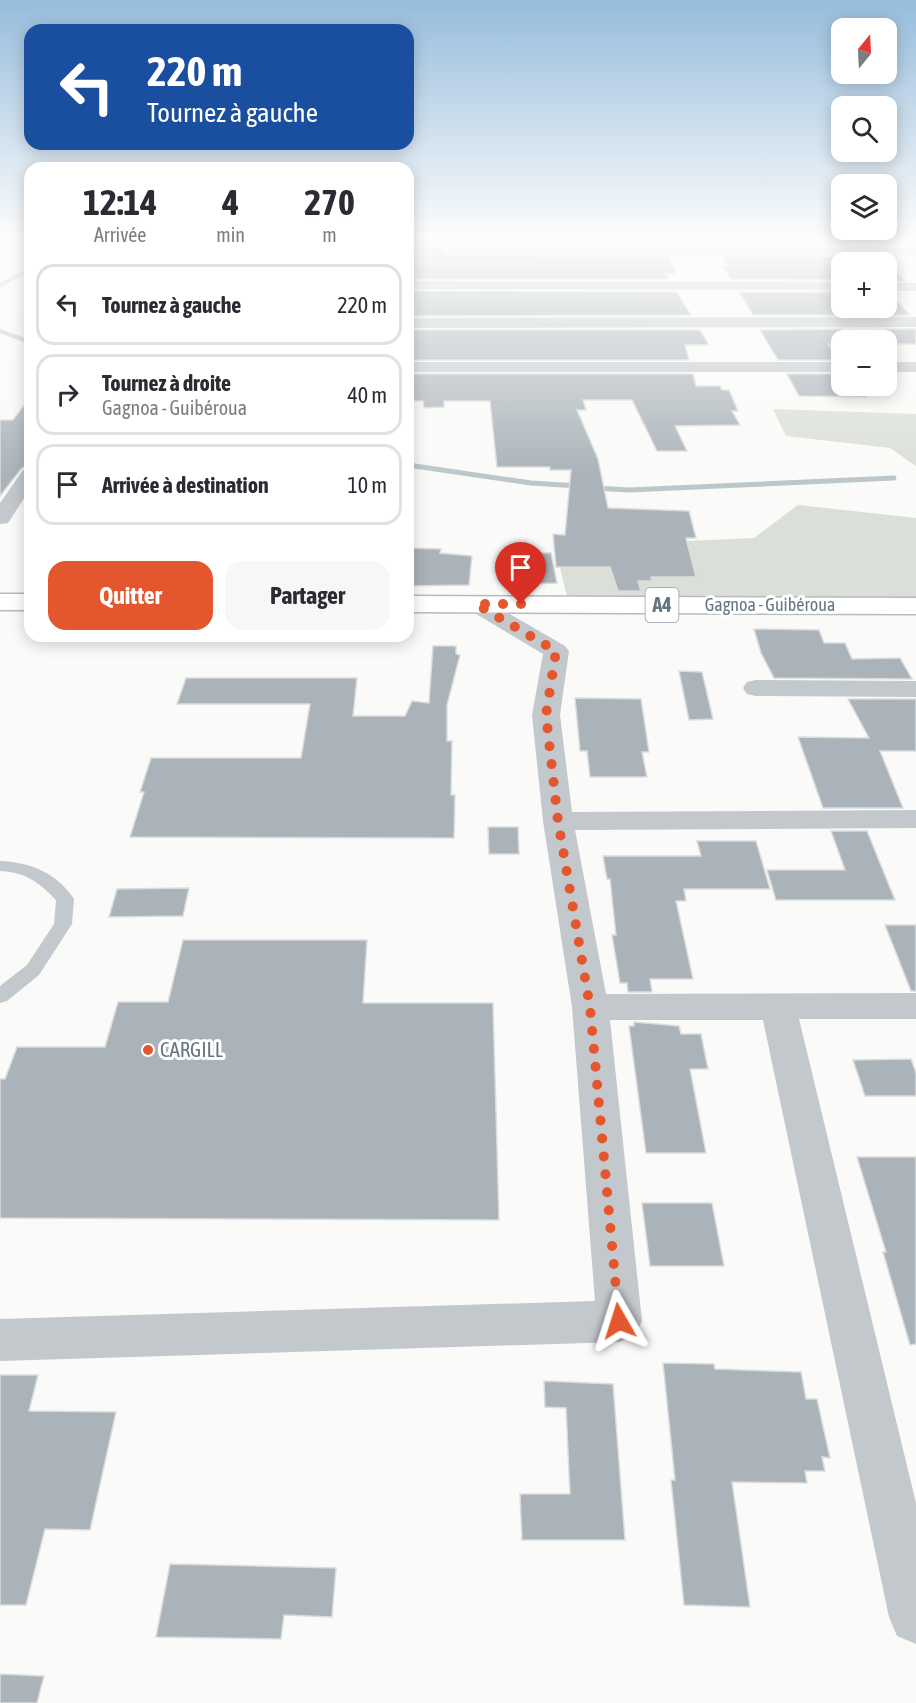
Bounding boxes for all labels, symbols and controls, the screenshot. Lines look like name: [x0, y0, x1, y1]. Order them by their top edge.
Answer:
north arrow: [831, 18, 897, 84]
map controls: [831, 18, 897, 396]
text: 220 m: [147, 47, 242, 95]
icon: left: [48, 48, 126, 126]
button: search: [831, 96, 897, 162]
text: Tournez à gauche: [147, 97, 318, 128]
button: layers: [831, 174, 897, 240]
text: 12:14: [83, 181, 157, 223]
text: 4: [222, 181, 239, 223]
text: 270: [304, 181, 355, 223]
text: Arrivée: [94, 223, 146, 246]
text: min: [216, 223, 245, 246]
text: m: [322, 223, 337, 246]
button: +: [831, 252, 897, 318]
icon: left: [51, 288, 84, 321]
text: Tournez à gauche: [102, 292, 241, 318]
text: 220 m: [337, 292, 387, 318]
button: −: [831, 330, 897, 396]
text: Tournez à droite: [102, 370, 231, 396]
icon: right: [51, 378, 84, 411]
text: 40 m: [347, 382, 387, 408]
text: Gagnoa - Guibéroua: [102, 396, 247, 419]
icon: arrive: [51, 468, 84, 501]
text: Arrivée à destination: [102, 472, 269, 498]
text: 10 m: [347, 472, 387, 498]
pin: [495, 542, 546, 604]
icon: arrive: [504, 551, 537, 584]
button: Quitter: [48, 561, 213, 630]
button: Partager: [225, 561, 390, 630]
road number: A4: [646, 588, 678, 622]
street label: Gagnoa - Guibéroua: [705, 594, 835, 615]
place label: CARGILL: [160, 1037, 223, 1061]
marker: CARGILL: [141, 1043, 155, 1057]
position arrow: [587, 1289, 651, 1353]

